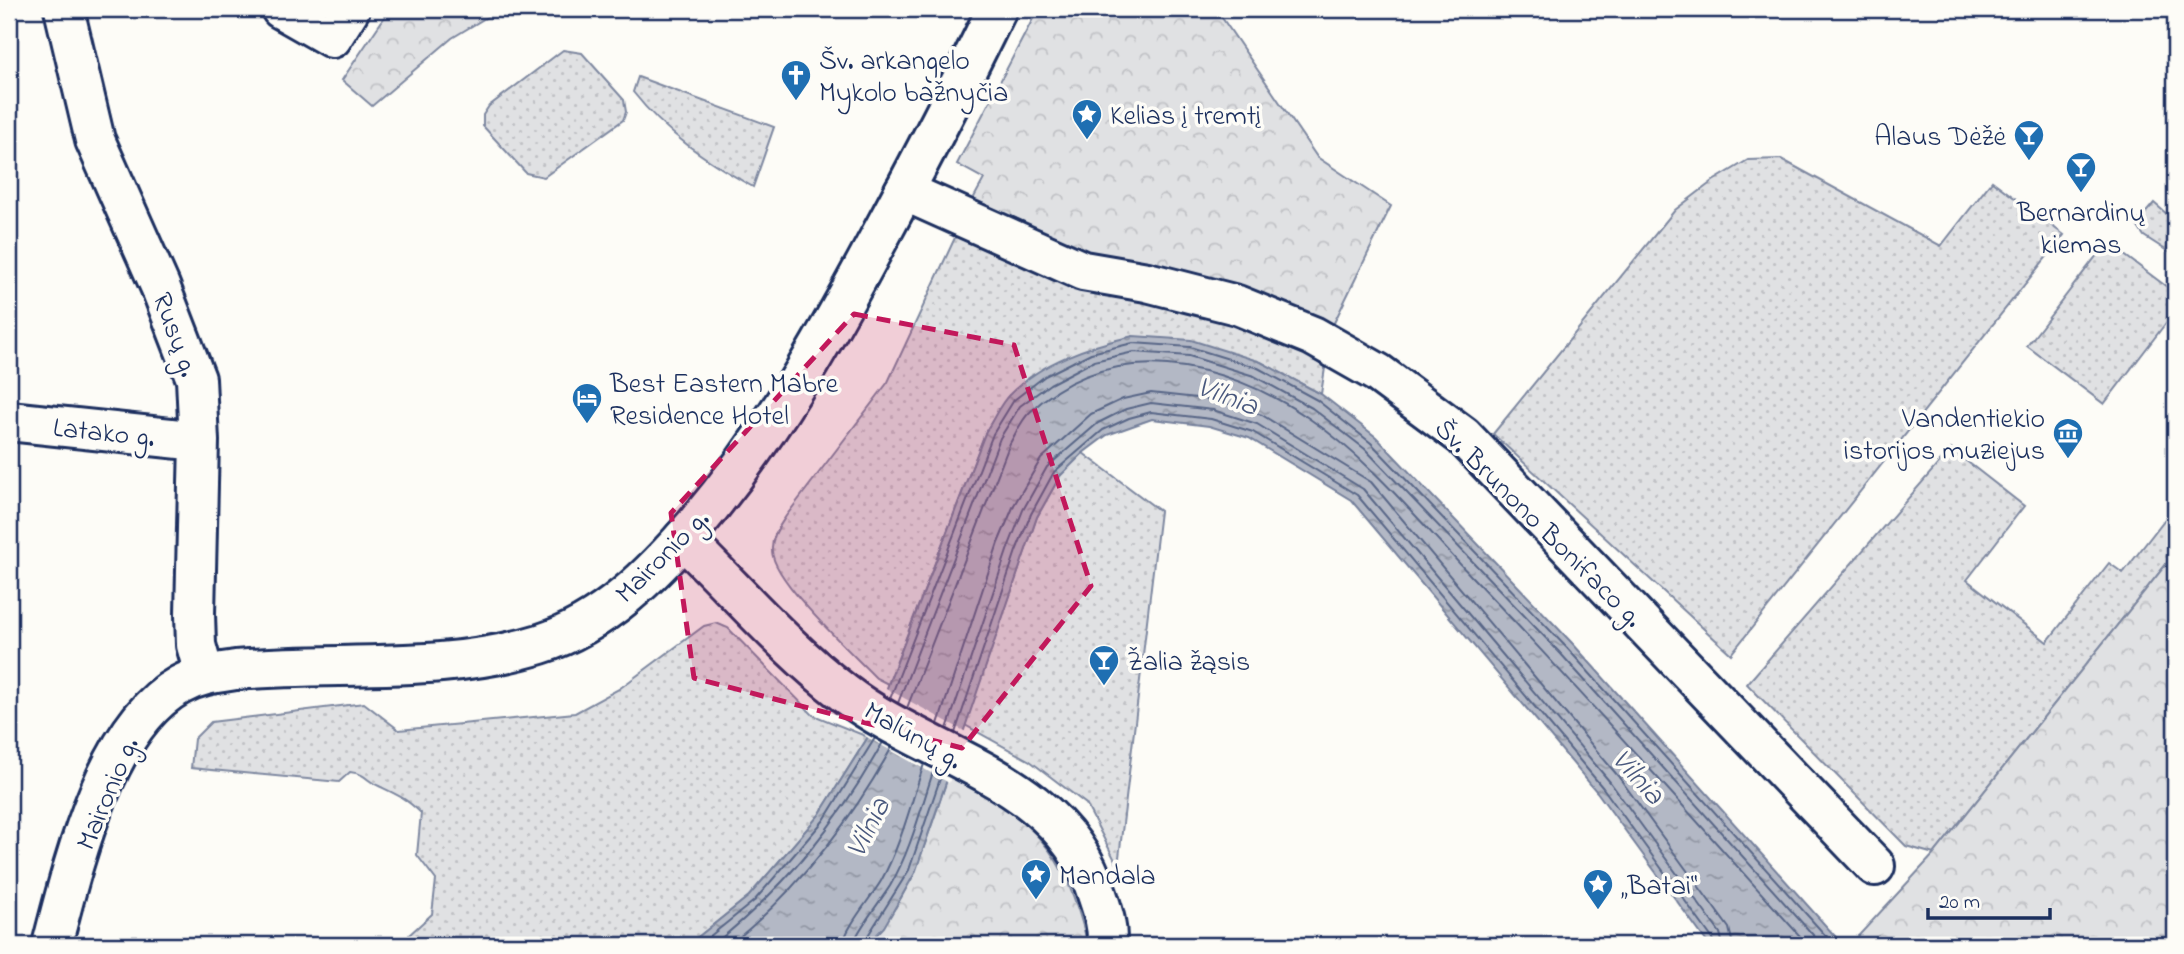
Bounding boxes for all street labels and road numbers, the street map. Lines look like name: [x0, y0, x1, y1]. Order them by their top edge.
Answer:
street label: Rusų g.: [140, 287, 208, 383]
street label: Latako g.: [51, 409, 157, 460]
street label: Šv. Brunono Bonifaco g.: [1424, 411, 1651, 638]
street label: Maironio g.: [607, 501, 720, 614]
street label: Malūnų g.: [855, 692, 969, 782]
street label: Maironio g.: [67, 732, 151, 857]

